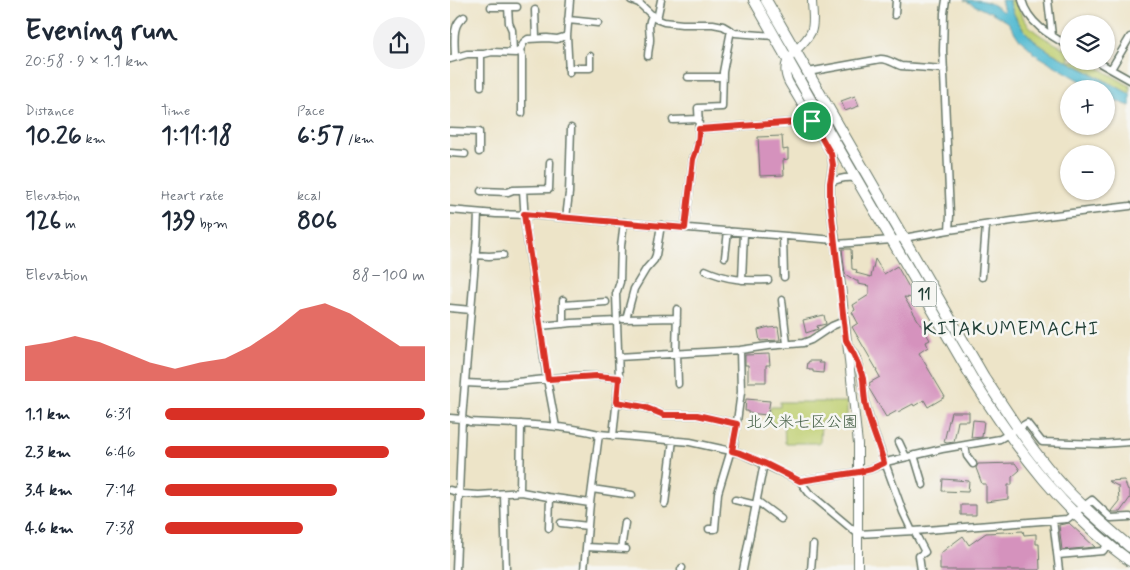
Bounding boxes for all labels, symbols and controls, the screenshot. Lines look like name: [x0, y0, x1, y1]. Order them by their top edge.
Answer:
text: Evening run: [25, 13, 178, 50]
map controls: [1060, 15, 1115, 200]
button: layers: [1060, 15, 1115, 70]
button: share: [373, 17, 425, 69]
text: 20:58 · 9 × 1.1 km: [25, 51, 149, 72]
button: +: [1060, 80, 1115, 135]
pin: [791, 100, 833, 142]
text: Distance: [25, 102, 74, 120]
text: Time: [161, 102, 190, 120]
text: Pace: [297, 102, 325, 120]
icon: arrive: [798, 107, 826, 135]
text: 10.26: [25, 120, 82, 153]
text: 1:11:18: [161, 120, 232, 153]
text: 6:57: [297, 120, 344, 153]
text: km: [82, 130, 106, 148]
text: /km: [344, 130, 374, 148]
button: −: [1060, 145, 1115, 200]
text: Elevation: [25, 187, 80, 205]
text: Heart rate: [161, 187, 224, 205]
text: kcal: [297, 187, 321, 205]
text: 126: [25, 205, 61, 238]
text: 139: [161, 205, 196, 238]
text: 806: [297, 205, 337, 238]
text: m: [61, 215, 76, 233]
text: bpm: [196, 215, 228, 233]
text: Elevation: [25, 265, 88, 286]
text: 88–100 m: [352, 265, 425, 286]
road number: 11: [912, 282, 936, 306]
district label: KITAKUMEMACHI: [923, 317, 1099, 342]
text: 1.1 km: [25, 404, 70, 425]
text: 6:31: [105, 404, 132, 425]
park label: 北久米七区公園: [746, 412, 858, 433]
text: 2.3 km: [25, 442, 71, 463]
text: 6:46: [105, 442, 136, 463]
text: 3.4 km: [25, 480, 73, 501]
text: 7:14: [105, 480, 136, 501]
text: 4.6 km: [25, 518, 74, 539]
text: 7:38: [105, 518, 135, 539]

